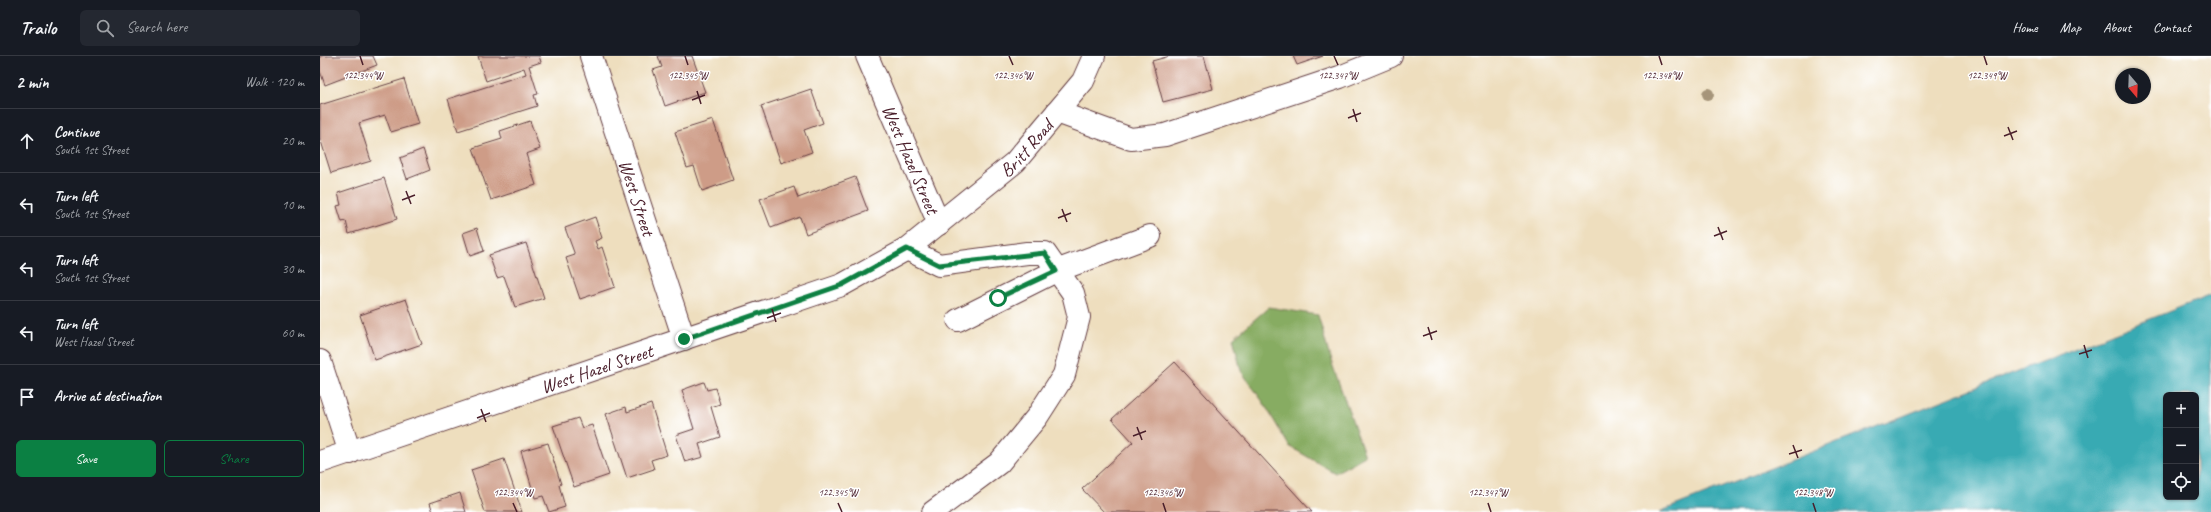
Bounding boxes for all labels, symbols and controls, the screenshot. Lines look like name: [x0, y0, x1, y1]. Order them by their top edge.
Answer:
search box: [80, 10, 360, 46]
text: Trailo: [20, 16, 56, 40]
icon: search: [94, 17, 116, 39]
text: Search here: [126, 18, 188, 37]
text: Home: [2012, 19, 2038, 36]
text: Map: [2060, 19, 2081, 36]
text: About: [2103, 19, 2131, 36]
text: Contact: [2153, 19, 2191, 36]
north arrow: [2115, 68, 2151, 104]
text: 122.344°W: [343, 69, 384, 82]
text: 122.345°W: [668, 69, 709, 82]
text: 122.346°W: [993, 69, 1034, 82]
text: 122.347°W: [1318, 69, 1359, 82]
text: 122.348°W: [1642, 69, 1683, 82]
text: 122.349°W: [1967, 69, 2008, 82]
text: 2 min: [16, 72, 49, 93]
text: Walk · 120 m: [245, 74, 304, 90]
street label: West Hazel Street: [876, 101, 945, 219]
street label: Britt Road: [995, 112, 1061, 183]
text: Continue: [54, 123, 99, 142]
icon: ahead: [16, 130, 38, 152]
text: 20 m: [282, 133, 304, 149]
text: South 1st Street: [54, 142, 129, 158]
street label: West Street: [613, 157, 661, 241]
text: Turn left: [54, 187, 97, 206]
icon: left: [16, 194, 38, 216]
text: 10 m: [282, 197, 304, 213]
text: South 1st Street: [54, 206, 129, 222]
text: Turn left: [54, 251, 97, 270]
icon: left: [16, 258, 38, 280]
text: 30 m: [282, 261, 304, 277]
text: South 1st Street: [54, 270, 129, 286]
route start: [989, 289, 1007, 307]
text: Turn left: [54, 315, 97, 334]
icon: left: [16, 322, 38, 344]
text: 60 m: [282, 325, 304, 341]
route end: [675, 330, 693, 348]
text: West Hazel Street: [54, 334, 134, 350]
street label: West Hazel Street: [538, 339, 657, 399]
icon: arrive: [16, 386, 38, 408]
text: Arrive at destination: [54, 387, 161, 406]
map controls: [2163, 392, 2199, 500]
button: +: [2163, 392, 2199, 428]
button: −: [2163, 428, 2199, 464]
button: Save: [16, 440, 156, 477]
button: Share: [164, 440, 304, 477]
button: locate: [2163, 464, 2199, 500]
text: 122.344°W: [493, 486, 534, 499]
text: 122.345°W: [818, 486, 859, 499]
text: 122.346°W: [1143, 486, 1184, 499]
text: 122.347°W: [1468, 486, 1509, 499]
text: 122.348°W: [1793, 486, 1834, 499]

